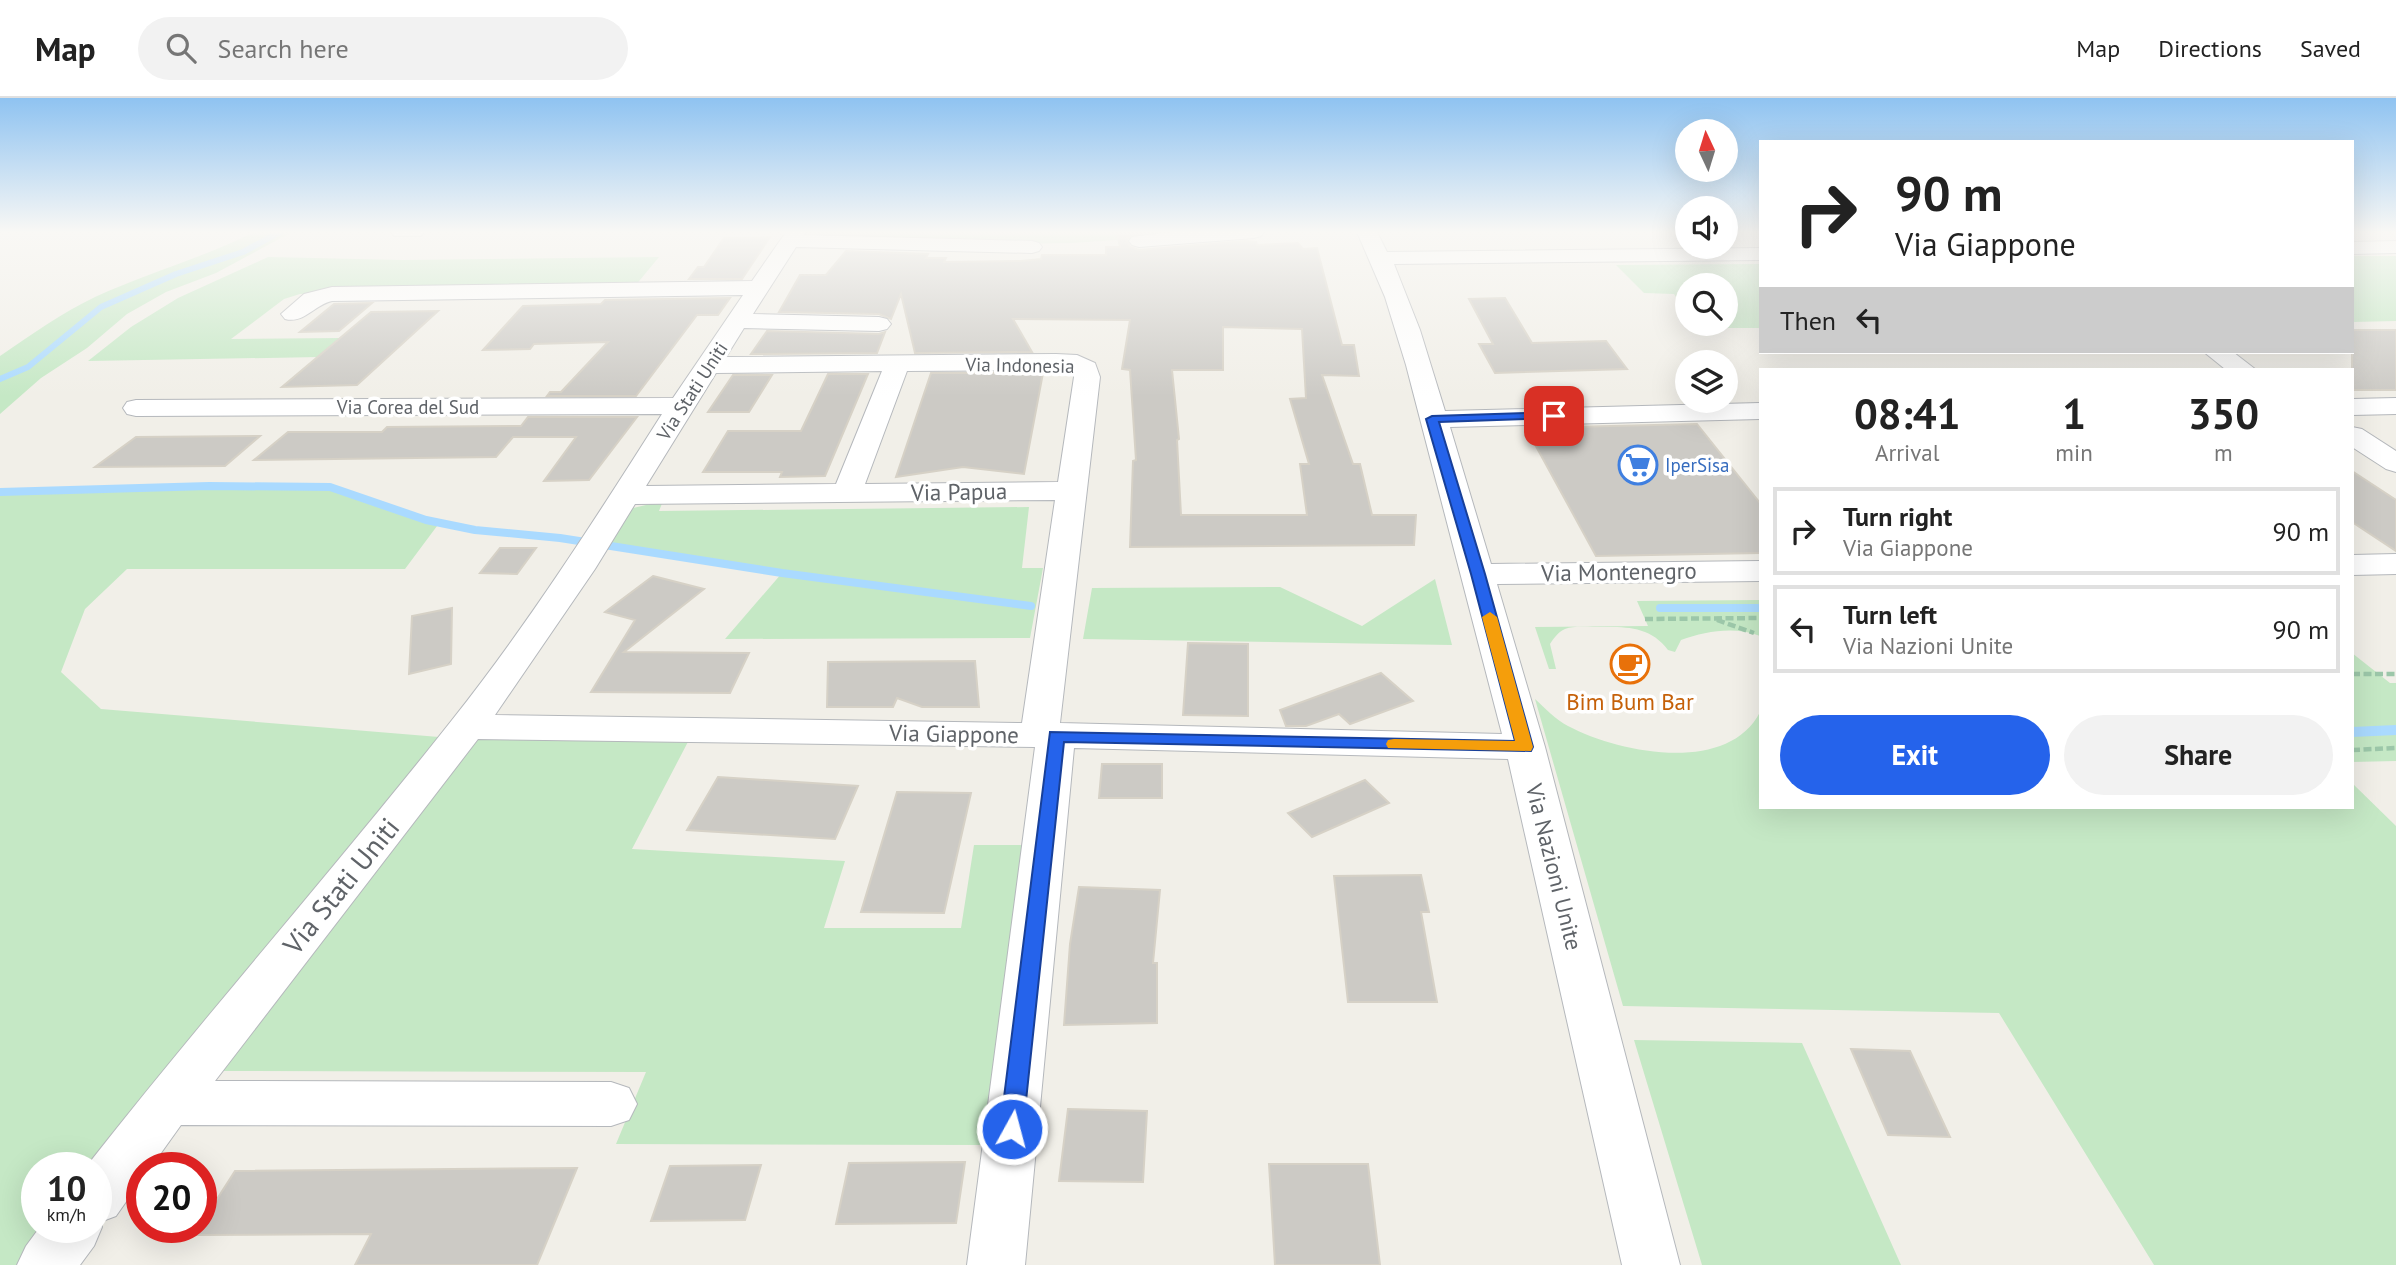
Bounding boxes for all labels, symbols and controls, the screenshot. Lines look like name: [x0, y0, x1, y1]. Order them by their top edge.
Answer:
search box: [138, 17, 628, 80]
text: Map: [35, 27, 96, 70]
icon: search: [162, 29, 200, 67]
text: Search here: [218, 32, 349, 65]
text: Map: [2076, 33, 2120, 64]
text: Directions: [2158, 33, 2262, 64]
text: Saved: [2300, 33, 2361, 64]
north arrow: [1675, 119, 1738, 182]
map controls: [1675, 119, 1738, 413]
text: 90 m: [1895, 161, 2002, 225]
icon: right: [1780, 168, 1871, 259]
button: sound: [1675, 196, 1738, 259]
text: Via Giappone: [1895, 223, 2076, 265]
button: search: [1675, 273, 1738, 336]
icon: left: [1850, 301, 1888, 339]
text: Then: [1780, 304, 1836, 337]
street label: Via Stati Uniti: [651, 337, 733, 445]
button: layers: [1675, 350, 1738, 413]
street label: Via Indonesia: [964, 352, 1075, 378]
pin: [1524, 386, 1584, 446]
text: 08:41: [1854, 386, 1960, 441]
text: 1: [2062, 386, 2086, 441]
text: 350: [2188, 386, 2259, 441]
street label: Via Corea del Sud: [336, 395, 479, 419]
icon: arrive: [1535, 397, 1573, 435]
text: Arrival: [1875, 438, 1939, 467]
text: min: [2055, 438, 2093, 467]
text: m: [2214, 438, 2233, 467]
supermarket icon: IperSisa: [1617, 444, 1659, 486]
place label: IperSisa: [1665, 453, 1730, 477]
street label: Via Papua: [909, 476, 1007, 507]
text: Turn right: [1843, 500, 1952, 533]
icon: right: [1784, 512, 1822, 550]
text: 90 m: [2273, 515, 2329, 548]
text: Via Giappone: [1843, 533, 1973, 562]
street label: Via Montenegro: [1540, 556, 1697, 587]
text: Turn left: [1843, 598, 1937, 631]
icon: left: [1784, 610, 1822, 648]
text: 90 m: [2273, 613, 2329, 646]
text: Via Nazioni Unite: [1843, 631, 2013, 660]
cafe icon: Bim Bum Bar: [1609, 643, 1651, 685]
place label: Bim Bum Bar: [1566, 687, 1694, 716]
button: Exit: [1780, 715, 2050, 795]
button: Share: [2064, 715, 2333, 795]
street label: Via Giappone: [888, 718, 1019, 749]
street label: Via Nazioni Unite: [1520, 780, 1589, 953]
street label: Via Stati Uniti: [274, 810, 407, 962]
position arrow: [975, 1092, 1049, 1166]
speed limit sign: 20: [126, 1152, 217, 1243]
text: 10: [47, 1165, 86, 1211]
text: km/h: [47, 1203, 86, 1226]

